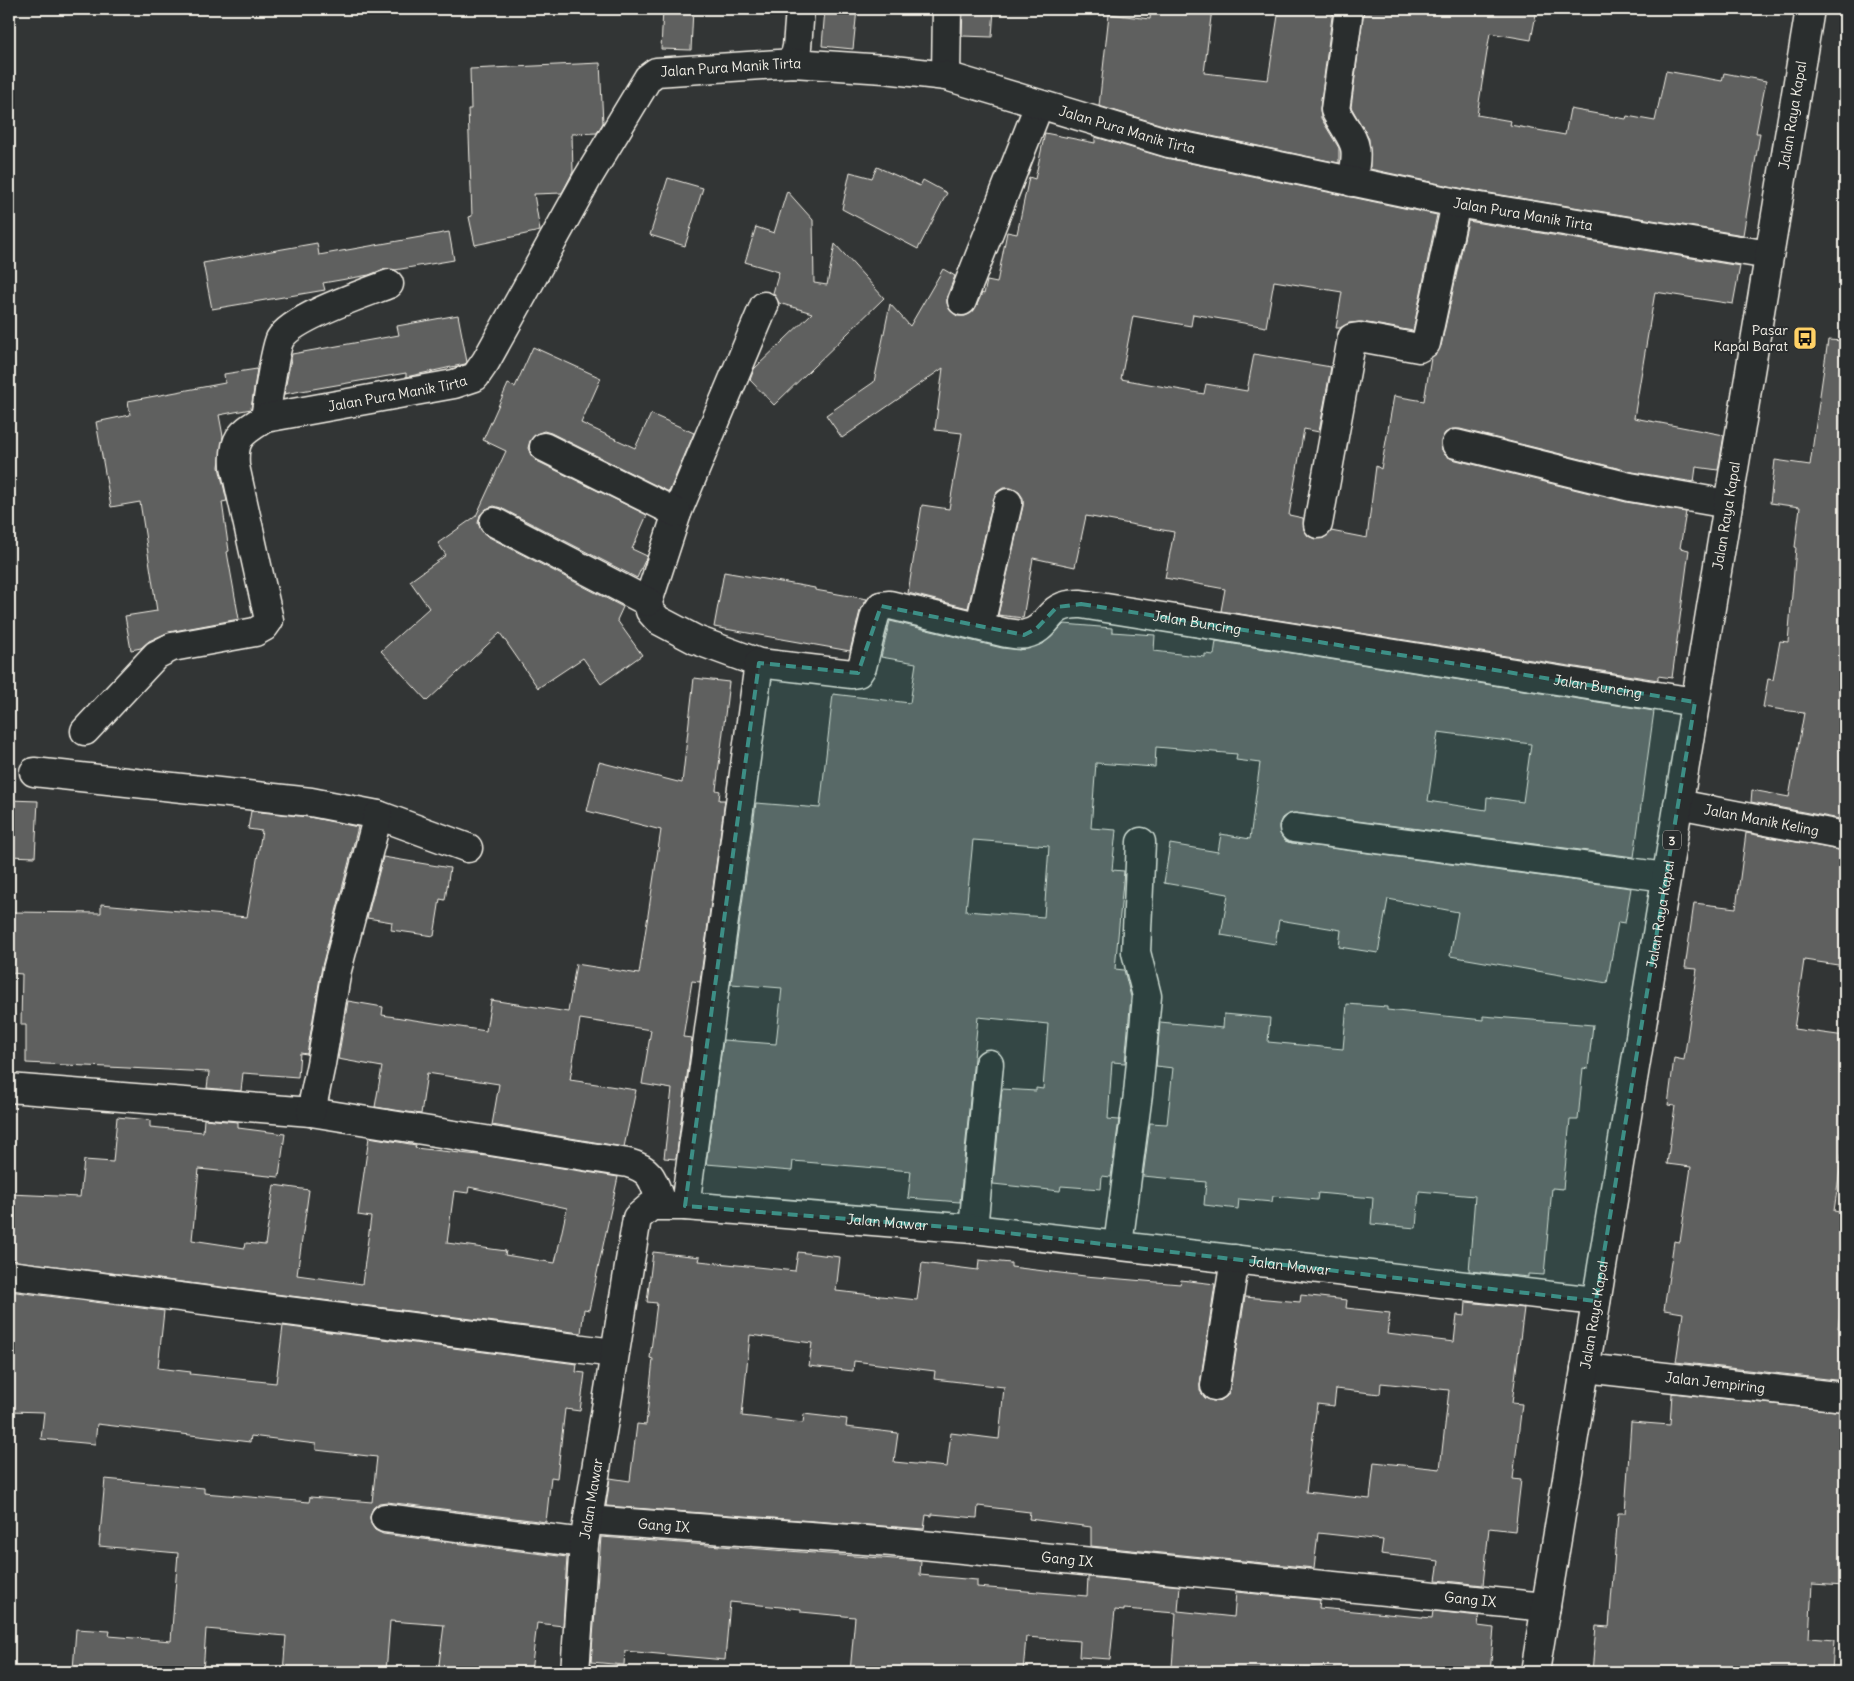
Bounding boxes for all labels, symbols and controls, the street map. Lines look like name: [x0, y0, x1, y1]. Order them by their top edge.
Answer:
street label: Jalan Pura Manik Tirta: [660, 54, 802, 81]
street label: Jalan Raya Kapal: [1775, 60, 1810, 171]
street label: Jalan Pura Manik Tirta: [1057, 101, 1197, 157]
street label: Jalan Pura Manik Tirta: [1452, 194, 1594, 235]
place label: Pasar Kapal Barat: [1714, 321, 1788, 355]
bus stop icon: Pasar Kapal Barat: [1792, 325, 1818, 351]
street label: Jalan Pura Manik Tirta: [327, 371, 469, 416]
street label: Jalan Raya Kapal: [1708, 460, 1744, 571]
street label: Jalan Buncing: [1152, 607, 1243, 638]
street label: Jalan Buncing: [1552, 671, 1644, 702]
street label: Jalan Manik Keling: [1702, 800, 1821, 840]
road number: 3: [1663, 830, 1681, 850]
street label: Jalan Raya Kapal: [1642, 859, 1678, 970]
street label: Jalan Mawar: [846, 1210, 929, 1234]
street label: Jalan Mawar: [1248, 1252, 1332, 1279]
street label: Jalan Raya Kapal: [1576, 1259, 1612, 1370]
street label: Jalan Jempiring: [1664, 1368, 1766, 1397]
street label: Jalan Mawar: [576, 1457, 607, 1541]
street label: Gang IX: [637, 1515, 691, 1536]
street label: Gang IX: [1040, 1548, 1094, 1571]
street label: Gang IX: [1443, 1588, 1497, 1611]

